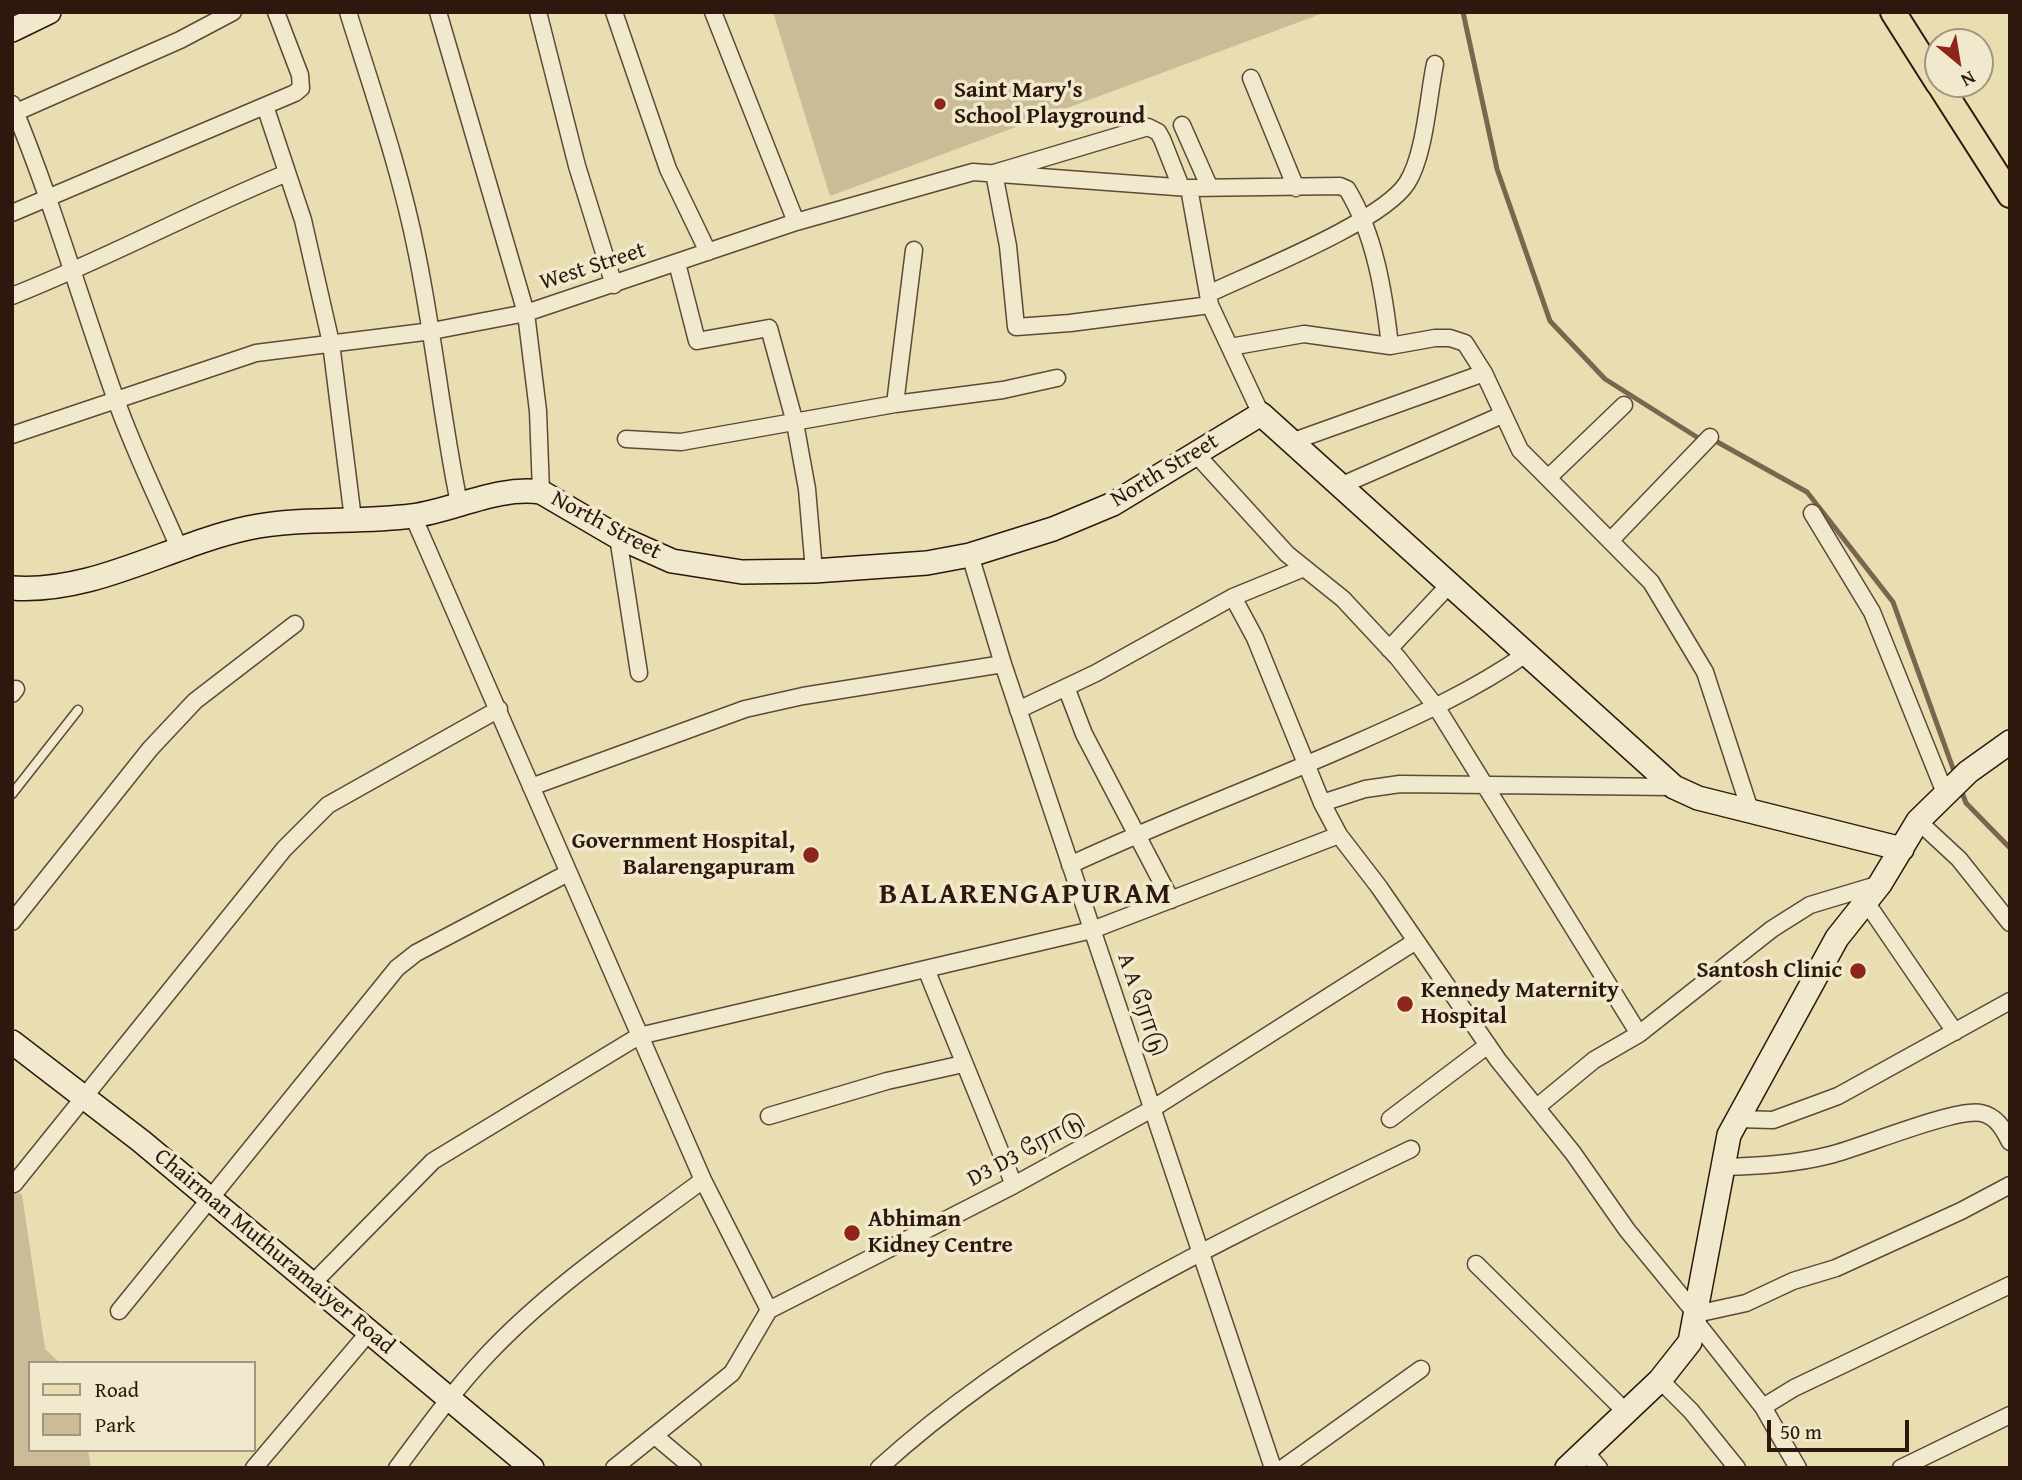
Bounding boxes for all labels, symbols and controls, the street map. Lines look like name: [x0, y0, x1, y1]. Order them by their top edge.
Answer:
north arrow: [1924, 28, 1994, 98]
text: N: [1956, 64, 1981, 95]
place label: Saint Mary's School Playground: [954, 77, 1145, 131]
marker: Saint Mary's School Playground: [932, 96, 948, 112]
street label: West Street: [536, 237, 650, 297]
street label: North Street: [1106, 428, 1224, 514]
street label: North Street: [546, 486, 666, 566]
place label: Government Hospital, Balarengapuram: [572, 828, 795, 882]
marker: Government Hospital, Balarengapuram: [801, 845, 821, 865]
district label: BALARENGAPURAM: [881, 877, 1171, 913]
street label: A A ரோடு: [1110, 950, 1172, 1060]
place label: Santosh Clinic: [1696, 957, 1842, 985]
marker: Santosh Clinic: [1848, 961, 1868, 981]
place label: Kennedy Maternity Hospital: [1421, 977, 1619, 1031]
marker: Kennedy Maternity Hospital: [1395, 994, 1415, 1014]
street label: D3 D3 ரோடு: [963, 1108, 1091, 1194]
street label: Chairman Muthuramaiyer Road: [148, 1143, 400, 1361]
place label: Abhiman Kidney Centre: [868, 1206, 1013, 1260]
marker: Abhiman Kidney Centre: [842, 1223, 862, 1243]
legend: [28, 1361, 256, 1452]
text: Road: [95, 1374, 139, 1405]
scale bar: [1770, 1406, 1912, 1450]
text: Park: [95, 1409, 136, 1440]
text: 50 m: [1780, 1416, 1822, 1447]

